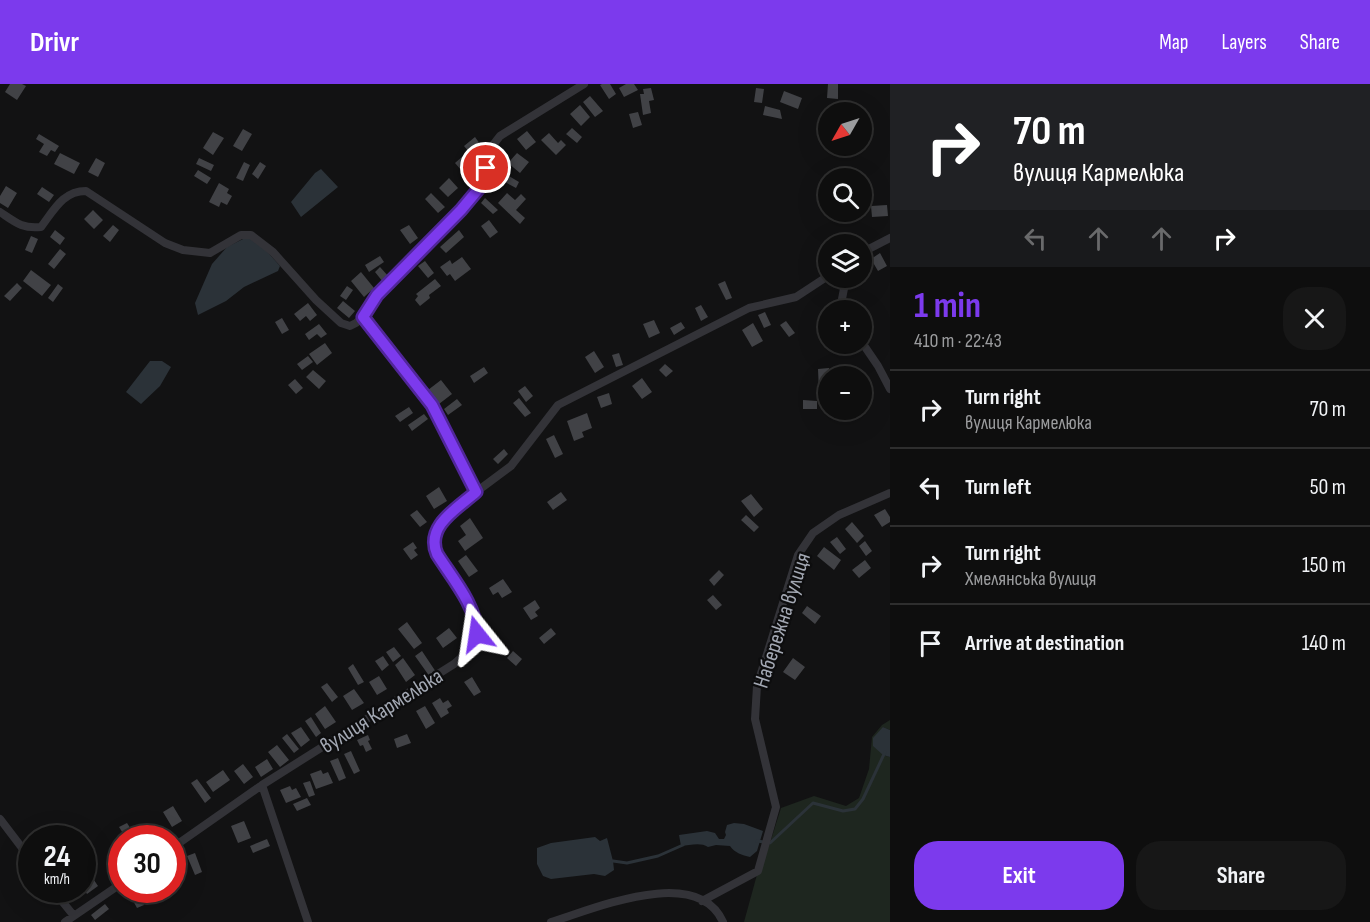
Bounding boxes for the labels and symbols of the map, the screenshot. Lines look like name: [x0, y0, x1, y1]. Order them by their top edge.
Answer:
north arrow: [818, 102, 872, 156]
pin: [460, 142, 511, 193]
street label: Набережна вулиця: [748, 549, 817, 692]
position arrow: [445, 602, 509, 666]
street label: вулиця Кармелюка: [315, 663, 448, 760]
speed limit sign: 30: [108, 825, 186, 903]

